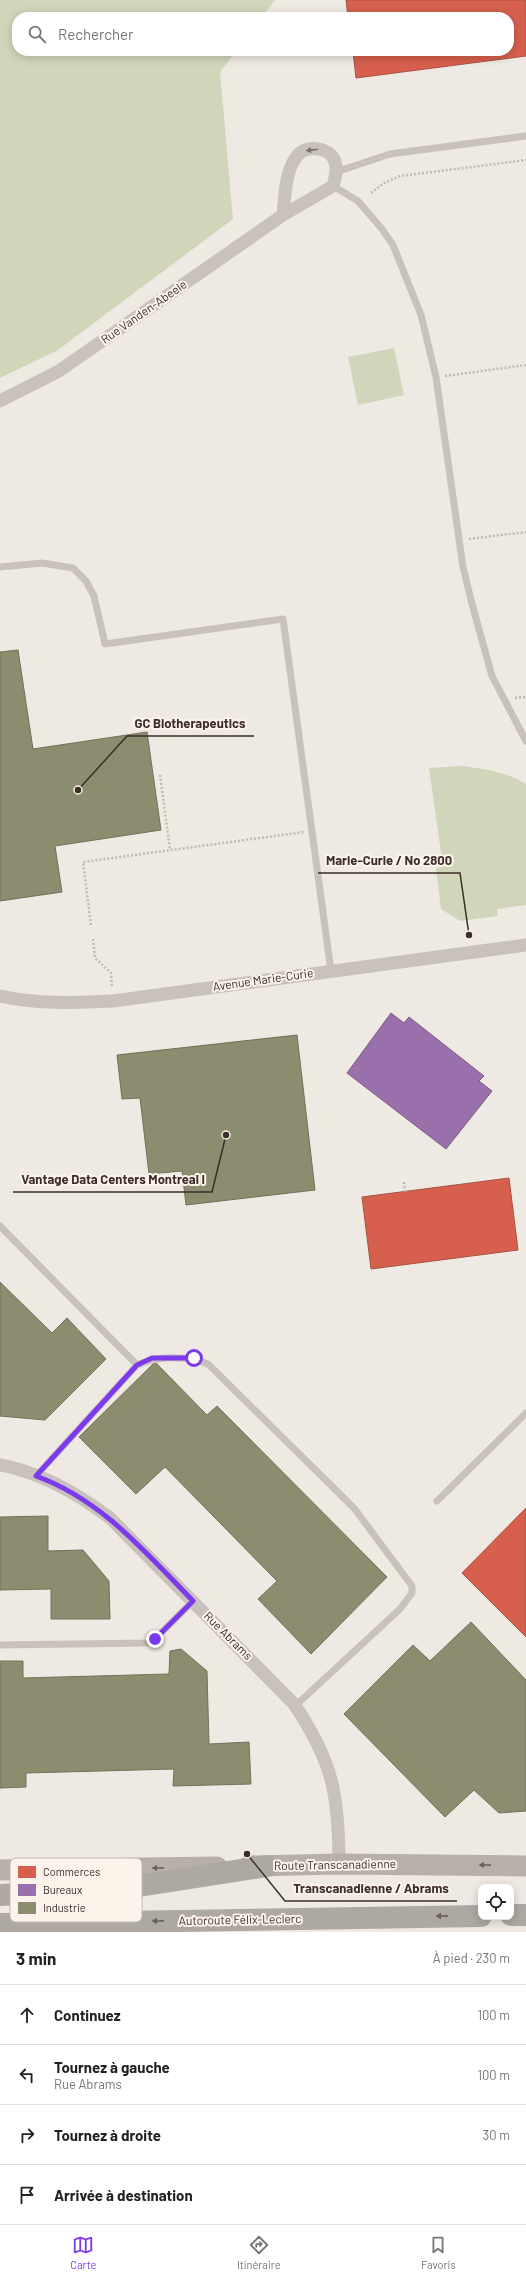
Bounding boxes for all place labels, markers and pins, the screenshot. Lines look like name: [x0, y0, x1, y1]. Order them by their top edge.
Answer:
callout: GC Biotherapeutics: [127, 711, 254, 736]
callout: Marie-Curie / No 2800: [318, 848, 460, 873]
callout: Vantage Data Centers Montreal I: [13, 1167, 212, 1192]
callout: Transcanadienne / Abrams: [285, 1876, 457, 1901]

